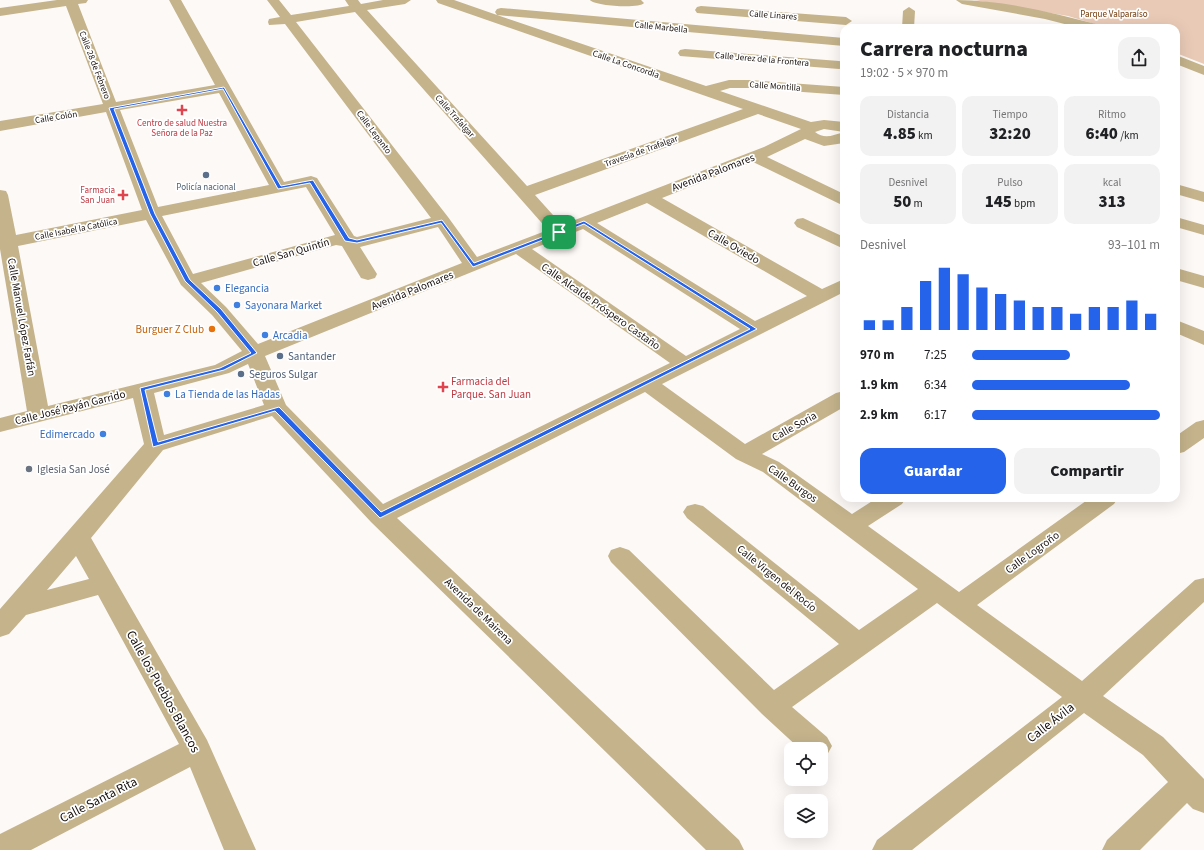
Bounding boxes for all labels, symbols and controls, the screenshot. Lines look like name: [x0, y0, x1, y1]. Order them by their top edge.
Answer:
street label: Calle Linares: [749, 7, 798, 24]
park label: Parque Valparaíso: [1080, 8, 1148, 21]
street label: Calle Marbella: [634, 18, 688, 37]
street label: Calle 28 de Febrero: [76, 29, 113, 101]
text: Carrera nocturna: [860, 33, 1028, 65]
button: share: [1118, 37, 1160, 79]
street label: Calle La Concordia: [591, 47, 661, 82]
street label: Calle Jerez de la Frontera: [714, 49, 809, 70]
text: 19:02 · 5 × 970 m: [860, 64, 948, 82]
street label: Calle Montilla: [749, 78, 801, 95]
street label: Calle Trafalgar: [432, 92, 478, 141]
marker: Centro de salud Nuestra Señora de la Paz: [176, 104, 188, 116]
text: Distancia: [887, 107, 929, 122]
text: Tiempo: [992, 107, 1028, 122]
text: Ritmo: [1098, 107, 1126, 122]
street label: Calle Colón: [34, 108, 78, 127]
street label: Calle Lepanto: [353, 108, 394, 157]
place label: Centro de salud Nuestra Señora de la Paz: [137, 117, 227, 140]
text: 4.85: [883, 122, 916, 146]
text: 32:20: [989, 122, 1031, 146]
text: 6:40: [1085, 122, 1118, 146]
text: km: [916, 128, 933, 143]
text: /km: [1118, 128, 1139, 143]
street label: Travesía de Trafalgar: [603, 132, 681, 171]
street label: Avenida Palomares: [670, 150, 757, 195]
marker: Policía nacional: [201, 170, 211, 180]
text: Desnivel: [889, 175, 927, 190]
text: Pulso: [997, 175, 1023, 190]
text: kcal: [1103, 175, 1121, 190]
place label: Policía nacional: [176, 181, 236, 194]
place label: Farmacia San Juan: [80, 184, 115, 207]
marker: Farmacia San Juan: [118, 190, 128, 200]
text: 50: [893, 190, 911, 214]
text: 145: [985, 190, 1012, 214]
text: 313: [1098, 190, 1126, 214]
text: m: [911, 196, 923, 211]
text: bpm: [1012, 196, 1035, 211]
street label: Calle Isabel la Católica: [34, 215, 118, 244]
pin: [542, 215, 576, 249]
icon: arrive: [548, 221, 570, 243]
street label: Calle Oviedo: [705, 225, 763, 267]
street label: Calle San Quintín: [251, 234, 331, 271]
text: Desnivel: [860, 236, 906, 254]
text: 93–101 m: [1108, 236, 1160, 254]
street label: Calle Manuel López Farfán: [4, 257, 39, 377]
street label: Calle Alcalde Próspero Castaño: [538, 260, 663, 353]
street label: Avenida Palomares: [369, 267, 456, 314]
place label: Elegancia: [225, 281, 269, 296]
marker: Elegancia: [212, 283, 222, 293]
place label: Sayonara Market: [245, 298, 322, 313]
marker: Sayonara Market: [232, 300, 242, 310]
place label: Burguer Z Club: [136, 322, 204, 337]
marker: Burguer Z Club: [207, 324, 217, 334]
place label: Arcadia: [273, 328, 308, 343]
marker: Arcadia: [260, 330, 270, 340]
text: 970 m: [860, 346, 894, 364]
text: 7:25: [924, 346, 947, 364]
place label: Santander: [288, 349, 336, 364]
marker: Santander: [275, 351, 285, 361]
place label: Seguros Sulgar: [249, 367, 318, 382]
marker: Seguros Sulgar: [236, 369, 246, 379]
place label: Farmacia del Parque. San Juan: [451, 374, 531, 402]
text: 1.9 km: [860, 376, 899, 394]
text: 6:34: [924, 376, 947, 394]
marker: Farmacia del Parque. San Juan: [438, 382, 448, 392]
street label: Calle José Payán Garrido: [13, 386, 127, 428]
place label: La Tienda de las Hadas: [175, 387, 280, 402]
marker: La Tienda de las Hadas: [162, 389, 172, 399]
text: 2.9 km: [860, 406, 899, 424]
text: 6:17: [924, 406, 947, 424]
street label: Calle Soria: [769, 408, 819, 445]
place label: Edimercado: [40, 427, 95, 442]
marker: Edimercado: [98, 429, 108, 439]
button: Guardar: [860, 448, 1006, 494]
button: Compartir: [1014, 448, 1160, 494]
street label: Calle Burgos: [765, 461, 821, 506]
place label: Iglesia San José: [37, 462, 110, 477]
marker: Iglesia San José: [24, 464, 34, 474]
street label: Calle Logroño: [1002, 528, 1062, 577]
street label: Calle Virgen del Rocío: [734, 542, 820, 615]
street label: Avenida de Mairena: [441, 575, 516, 648]
street label: Calle los Pueblos Blancos: [122, 627, 205, 756]
street label: Calle Ávila: [1023, 699, 1078, 747]
map controls: [784, 742, 828, 838]
button: locate: [784, 742, 828, 786]
street label: Calle Santa Rita: [57, 773, 140, 827]
button: layers: [784, 794, 828, 838]

